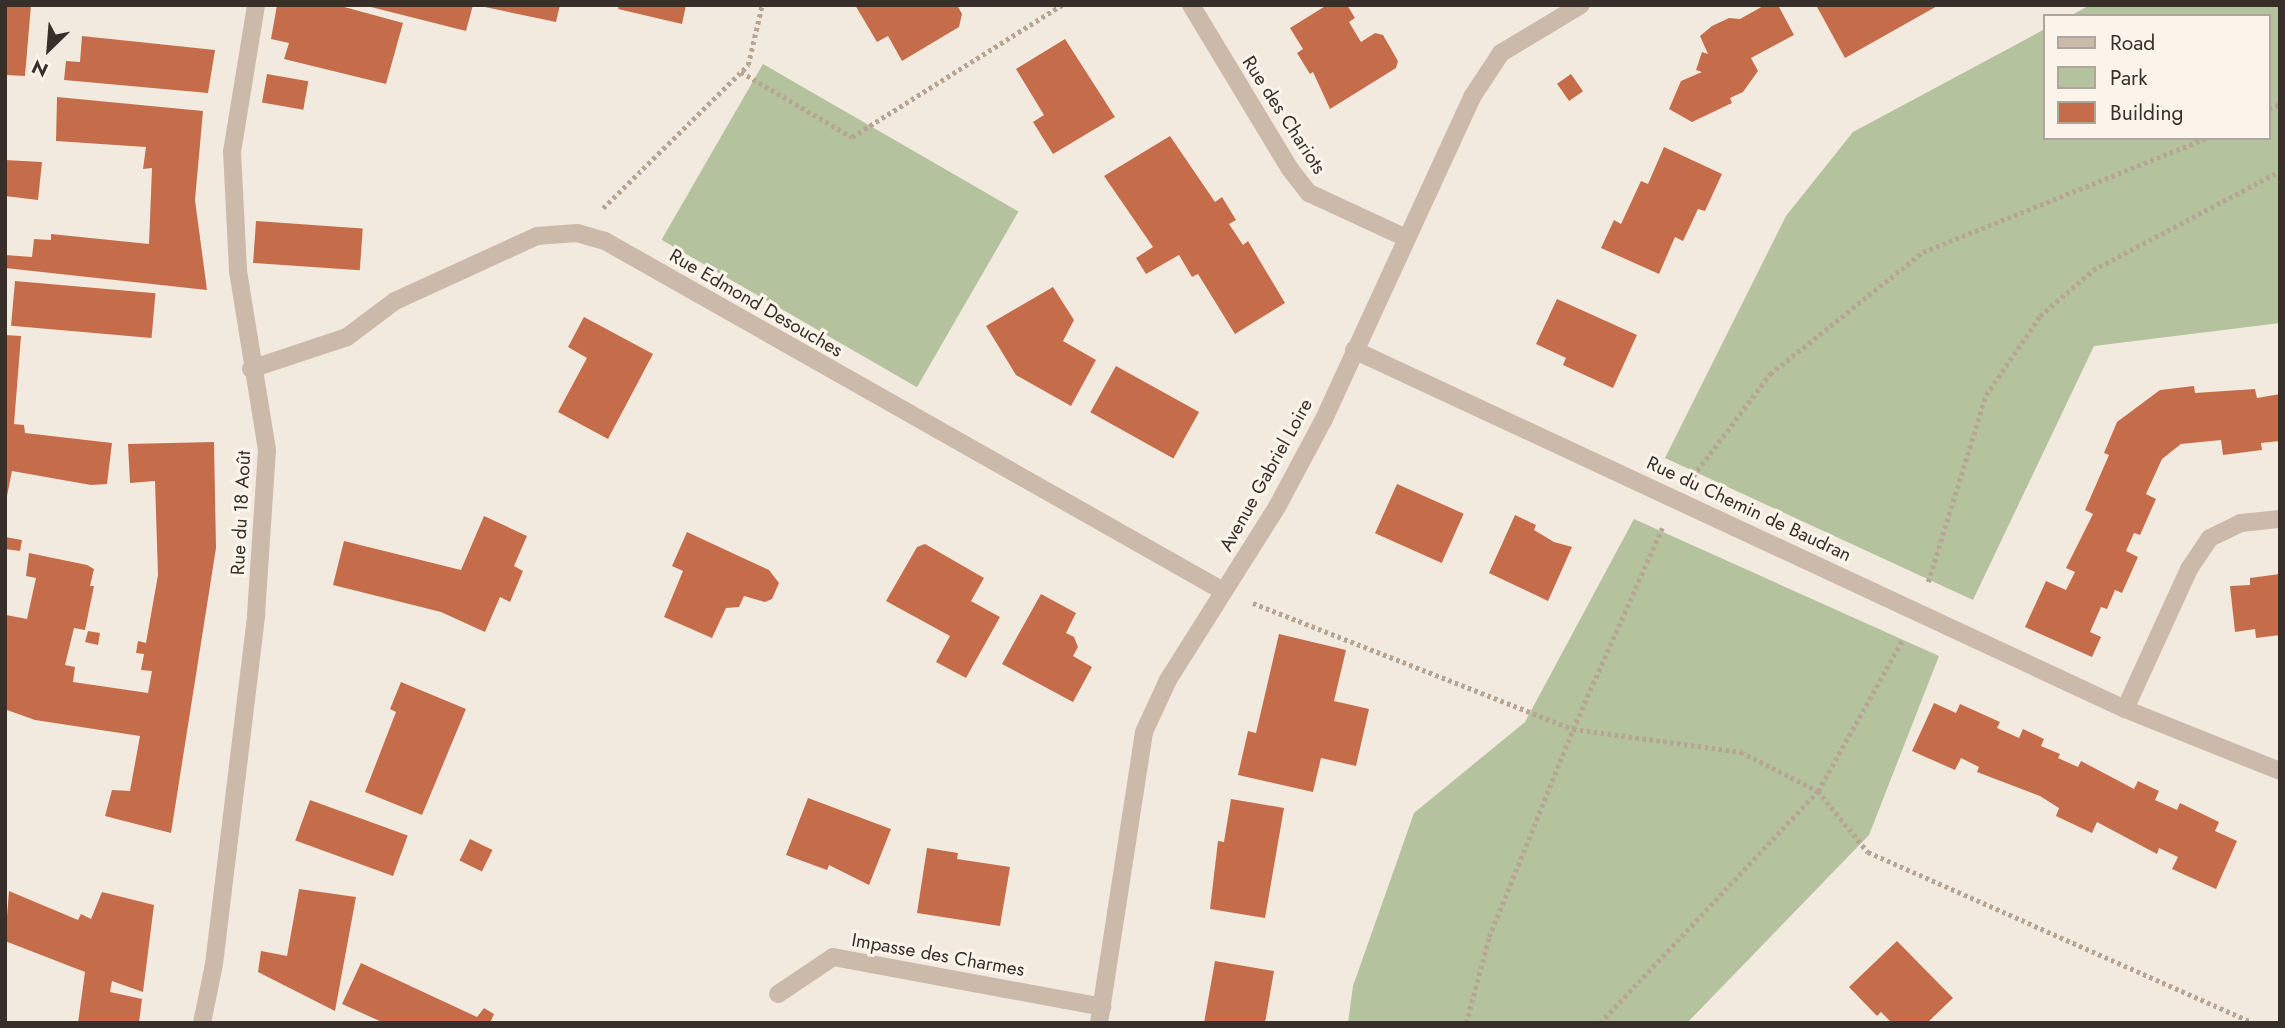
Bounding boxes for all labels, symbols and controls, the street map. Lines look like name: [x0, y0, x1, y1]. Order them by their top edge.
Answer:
north arrow: [14, 14, 84, 84]
legend: [2044, 14, 2271, 140]
text: Road: [2110, 28, 2155, 58]
street label: Rue des Chariots: [1237, 52, 1331, 178]
text: N: [27, 53, 52, 84]
text: Park: [2110, 63, 2147, 93]
text: Building: [2110, 98, 2183, 128]
street label: Rue Edmond Desouches: [665, 244, 847, 362]
street label: Avenue Gabriel Loire: [1215, 395, 1317, 555]
street label: Rue du 18 Août: [226, 450, 256, 576]
street label: Rue du Chemin de Baudran: [1643, 451, 1855, 567]
street label: Impasse des Charmes: [850, 929, 1026, 981]

